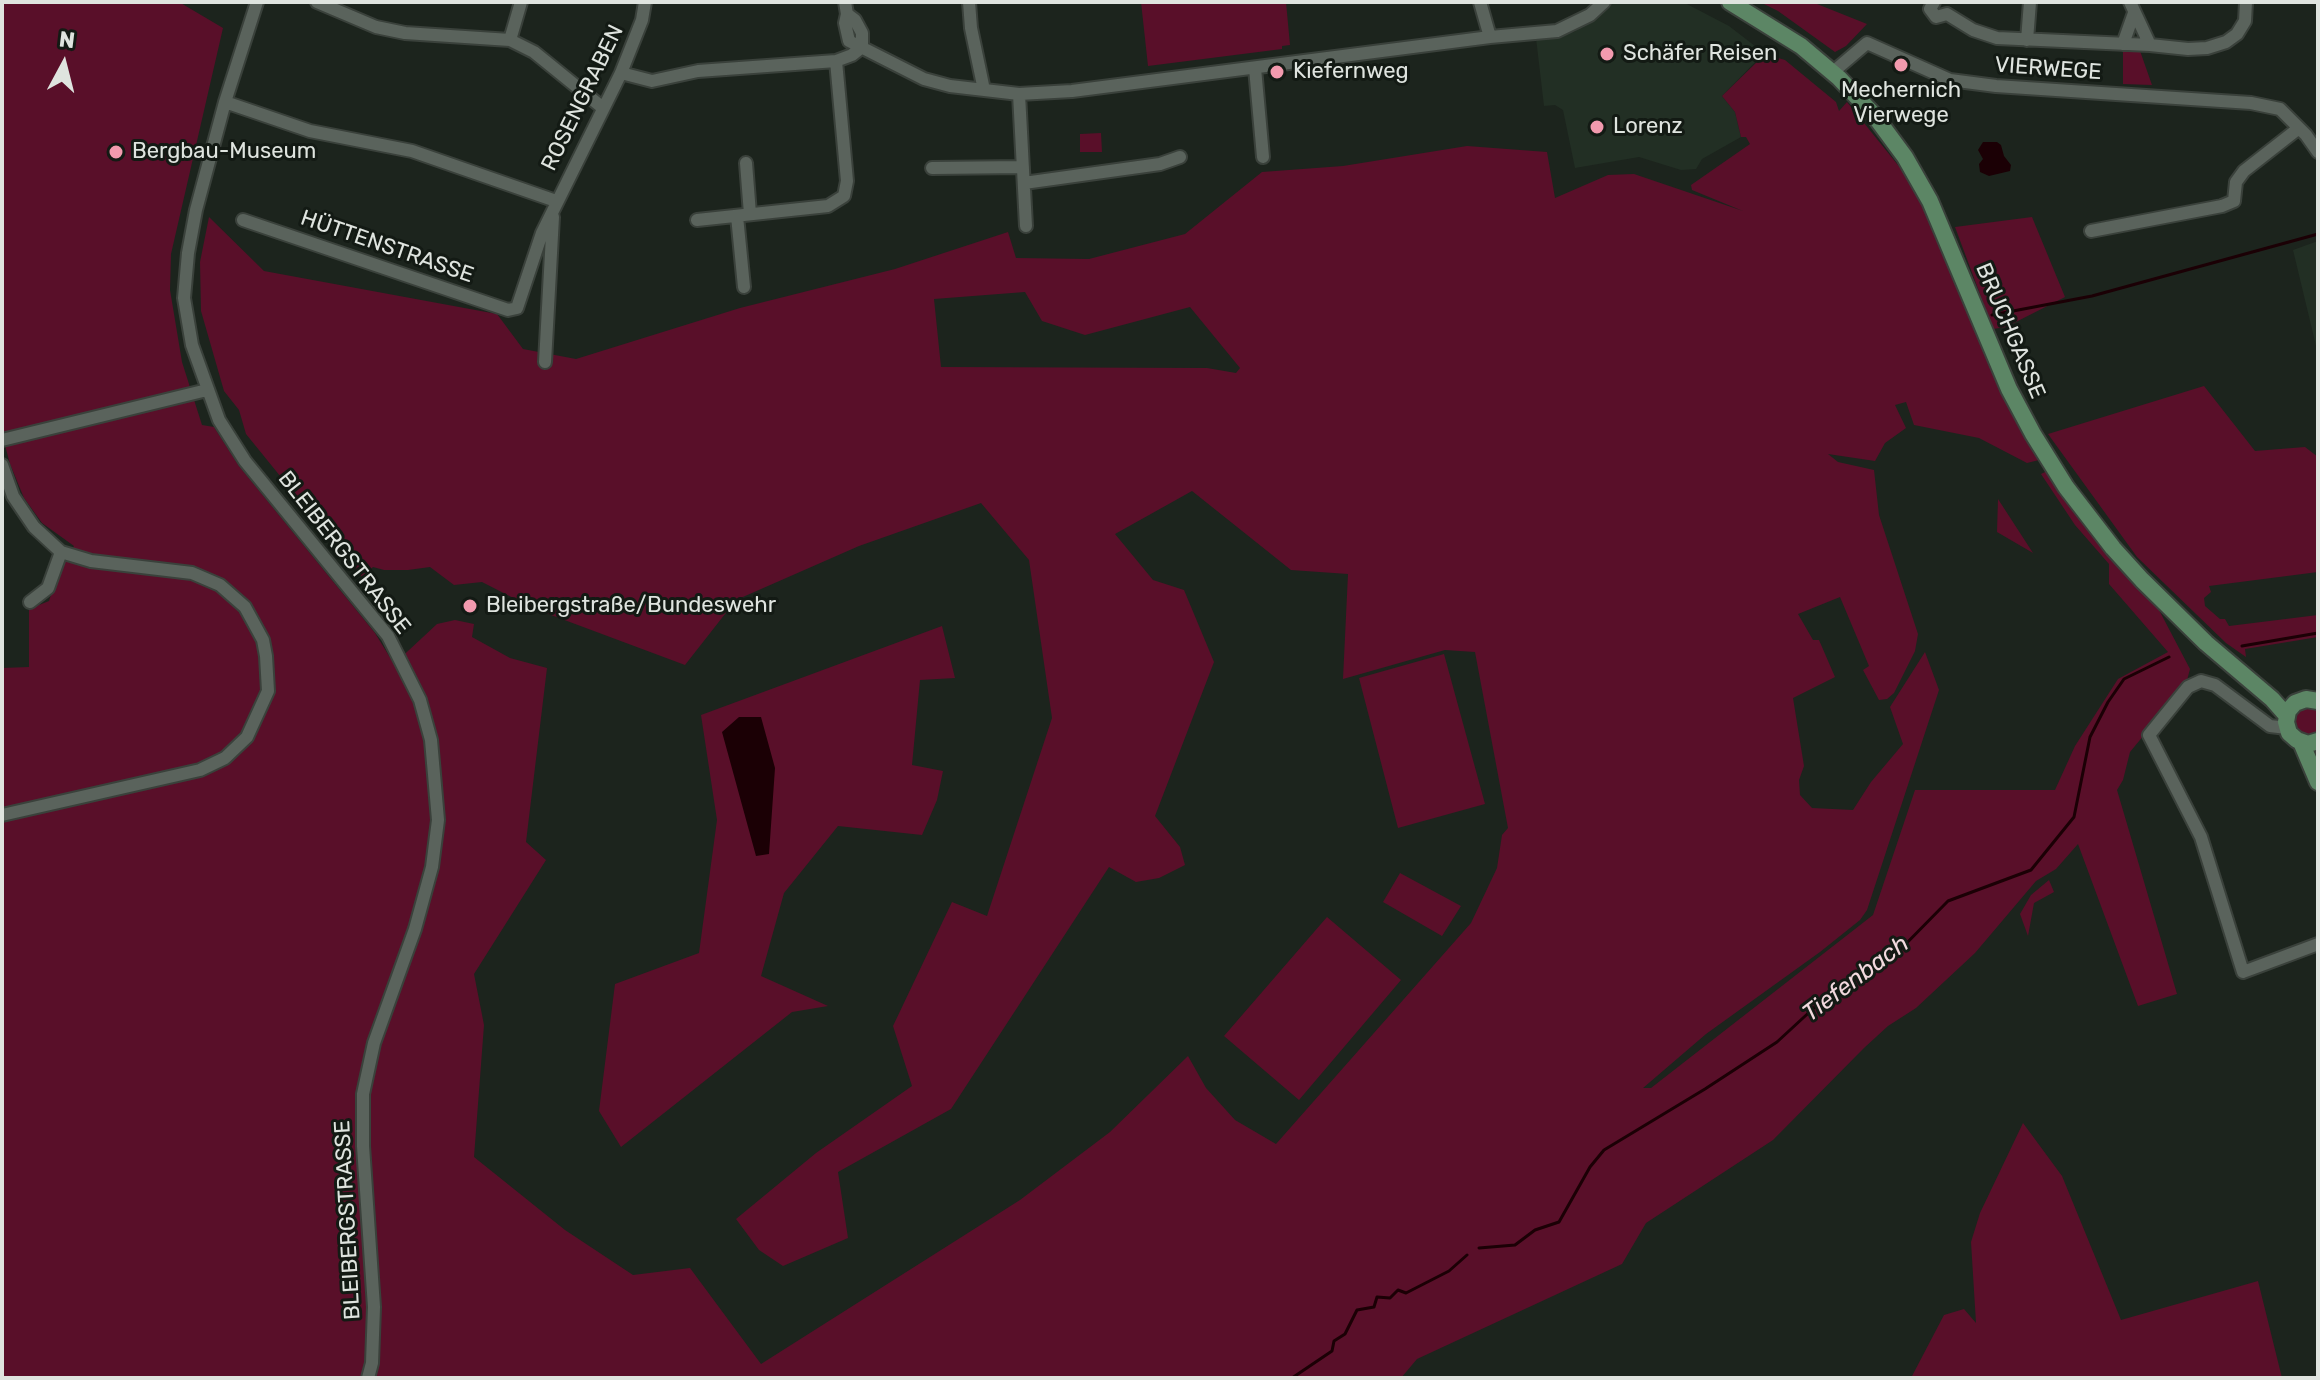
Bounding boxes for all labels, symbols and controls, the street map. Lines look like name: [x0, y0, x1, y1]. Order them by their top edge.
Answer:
street label: ROSENGRABEN: [536, 21, 630, 175]
north arrow: [24, 24, 104, 104]
text: N: [57, 25, 76, 54]
place label: Schäfer Reisen: [1623, 41, 1777, 67]
marker: Schäfer Reisen: [1598, 45, 1616, 63]
street label: VIERWEGE: [1994, 52, 2102, 86]
marker: Mechernich Vierwege: [1892, 56, 1910, 74]
place label: Kiefernweg: [1293, 59, 1409, 85]
marker: Kiefernweg: [1268, 63, 1286, 81]
place label: Mechernich Vierwege: [1841, 78, 1961, 130]
place label: Lorenz: [1613, 114, 1683, 140]
marker: Lorenz: [1588, 118, 1606, 136]
place label: Bergbau-Museum: [132, 139, 316, 165]
marker: Bergbau-Museum: [107, 143, 125, 161]
street label: HÜTTENSTRASSE: [297, 205, 477, 289]
street label: BRUCHGASSE: [1970, 259, 2050, 403]
street label: BLEIBERGSTRASSE: [272, 466, 416, 640]
place label: Bleibergstraße/Bundeswehr: [486, 593, 776, 619]
marker: Bleibergstraße/Bundeswehr: [461, 597, 479, 615]
water label: Tiefenbach: [1797, 930, 1915, 1028]
street label: BLEIBERGSTRASSE: [330, 1120, 366, 1320]

